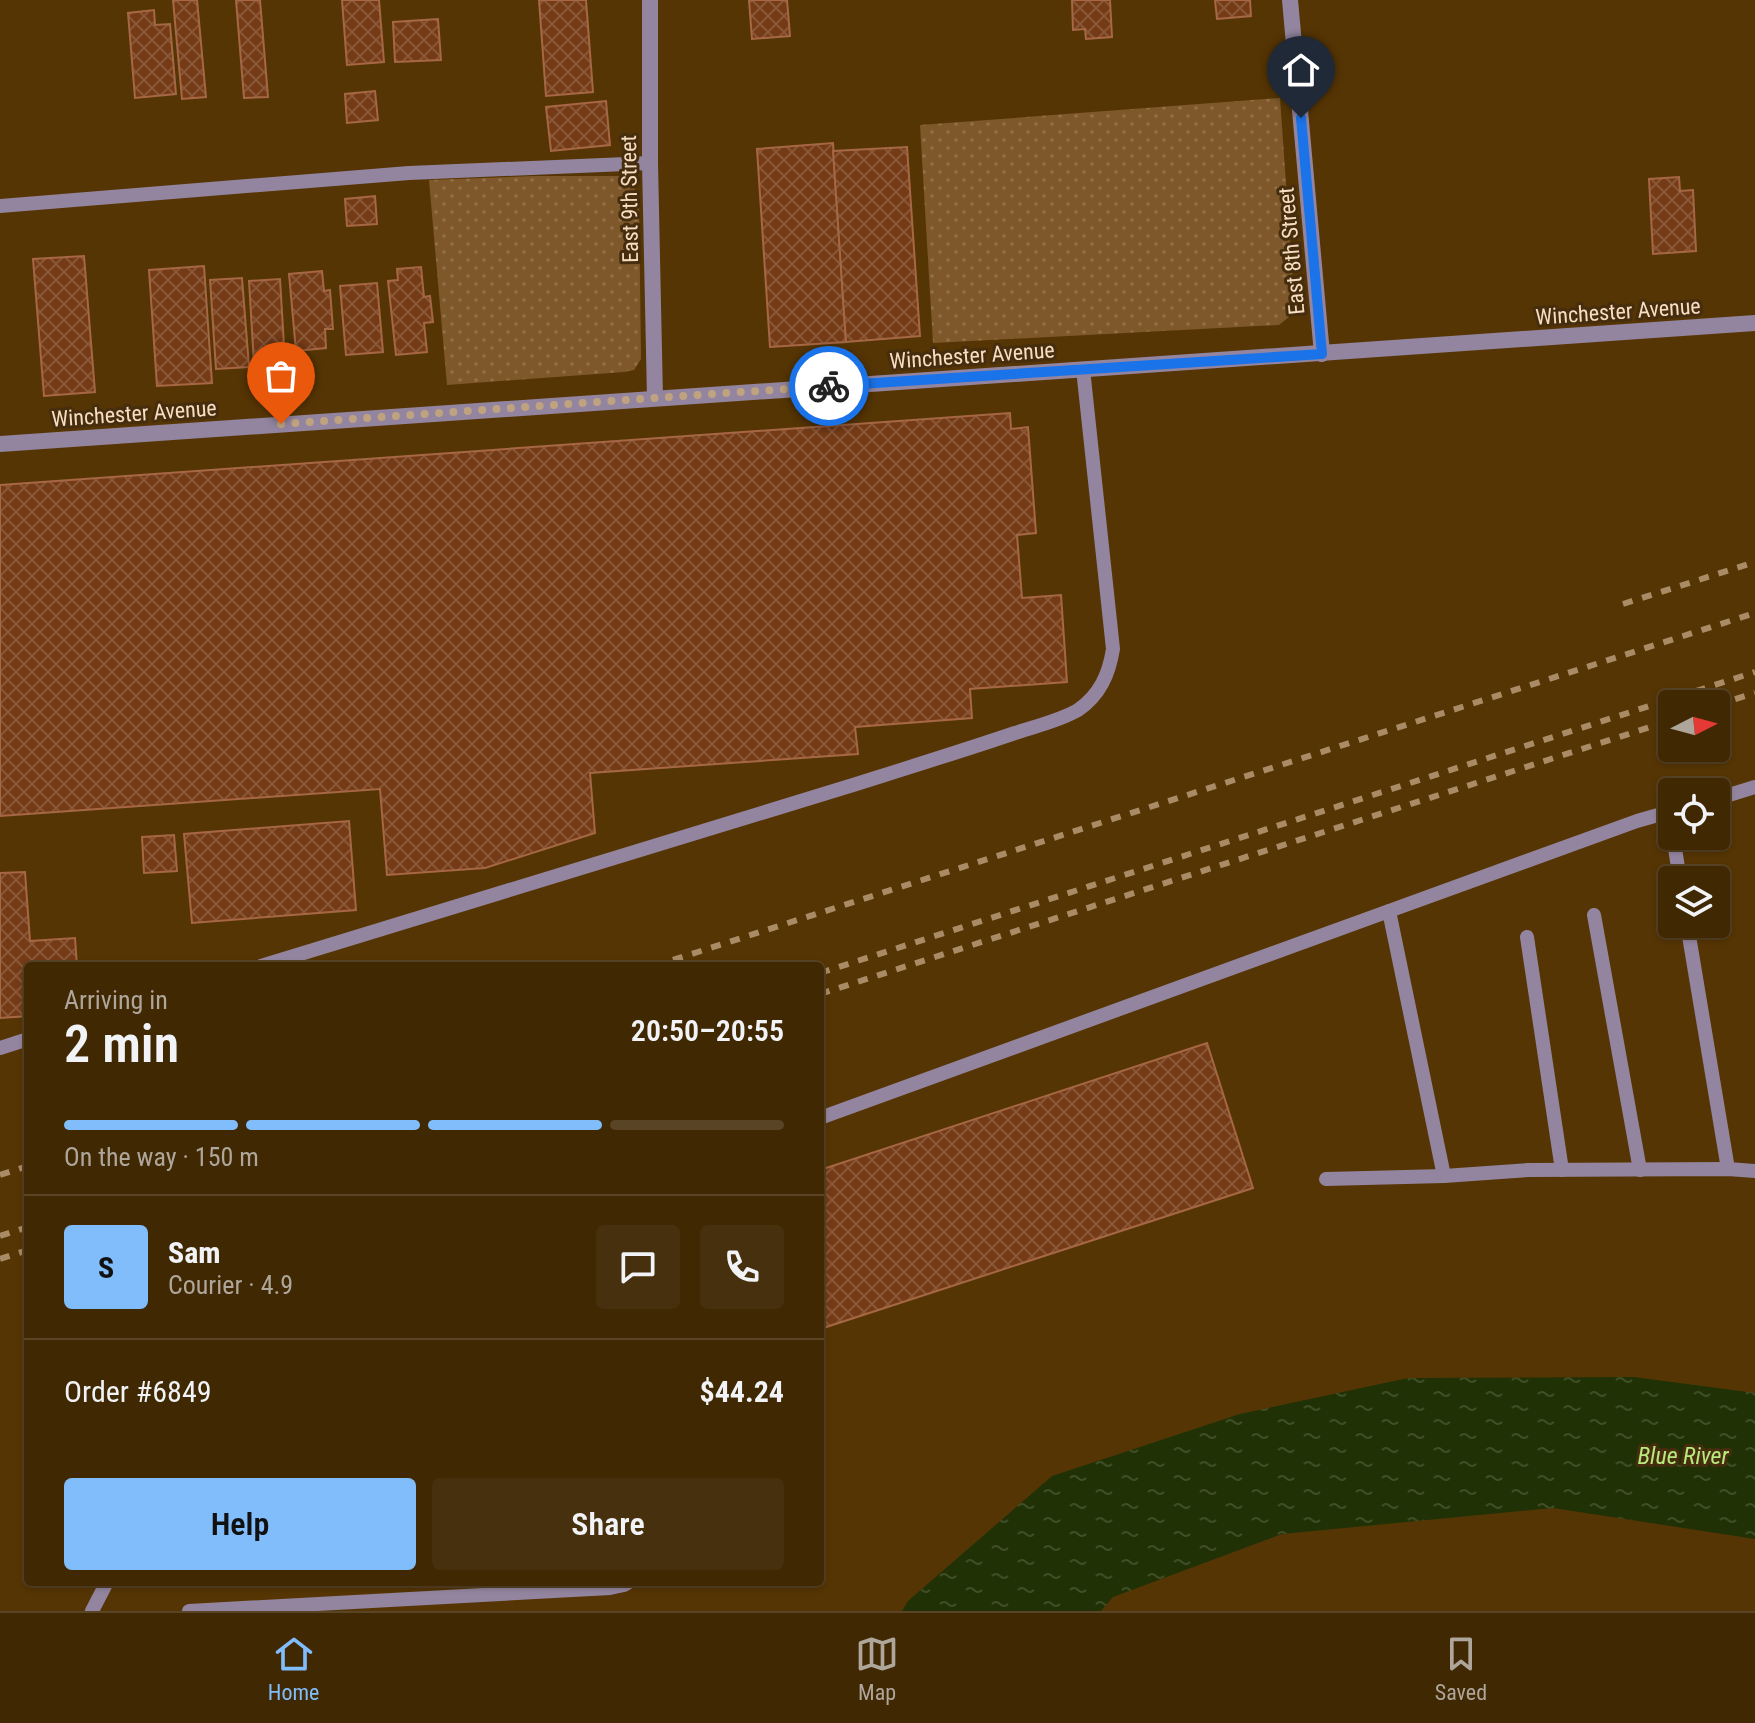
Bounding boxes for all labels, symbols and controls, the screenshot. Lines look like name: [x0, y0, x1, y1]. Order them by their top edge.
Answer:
pin: [1267, 36, 1335, 118]
icon: home: [1279, 48, 1323, 92]
street label: East 9th Street: [616, 135, 643, 263]
street label: East 8th Street: [1273, 186, 1310, 316]
street label: Winchester Avenue: [1535, 293, 1701, 330]
street label: Winchester Avenue: [889, 337, 1055, 374]
pin: [247, 342, 315, 424]
courier: [789, 346, 869, 426]
icon: bag: [259, 354, 303, 398]
icon: bike: [807, 364, 851, 408]
street label: Winchester Avenue: [51, 395, 217, 432]
north arrow: [1658, 690, 1730, 762]
map controls: [1658, 690, 1730, 938]
button: locate: [1658, 778, 1730, 850]
button: layers: [1658, 866, 1730, 938]
text: Arriving in: [64, 985, 168, 1015]
text: 20:50–20:55: [631, 1013, 784, 1048]
text: 2 min: [64, 1014, 179, 1075]
text: On the way · 150 m: [64, 1142, 259, 1172]
button: chat: [596, 1225, 680, 1309]
button: phone: [700, 1225, 784, 1309]
text: Sam: [168, 1235, 221, 1270]
text: S: [98, 1250, 114, 1285]
text: Courier · 4.9: [168, 1270, 293, 1300]
text: Order #6849: [64, 1374, 212, 1409]
text: $44.24: [699, 1374, 784, 1409]
water label: Blue River: [1637, 1442, 1729, 1470]
button: Help: [64, 1478, 416, 1570]
button: Share: [432, 1478, 784, 1570]
tab: Home: [268, 1632, 319, 1705]
tab: Map: [855, 1632, 899, 1705]
tab: Saved: [1435, 1632, 1487, 1705]

